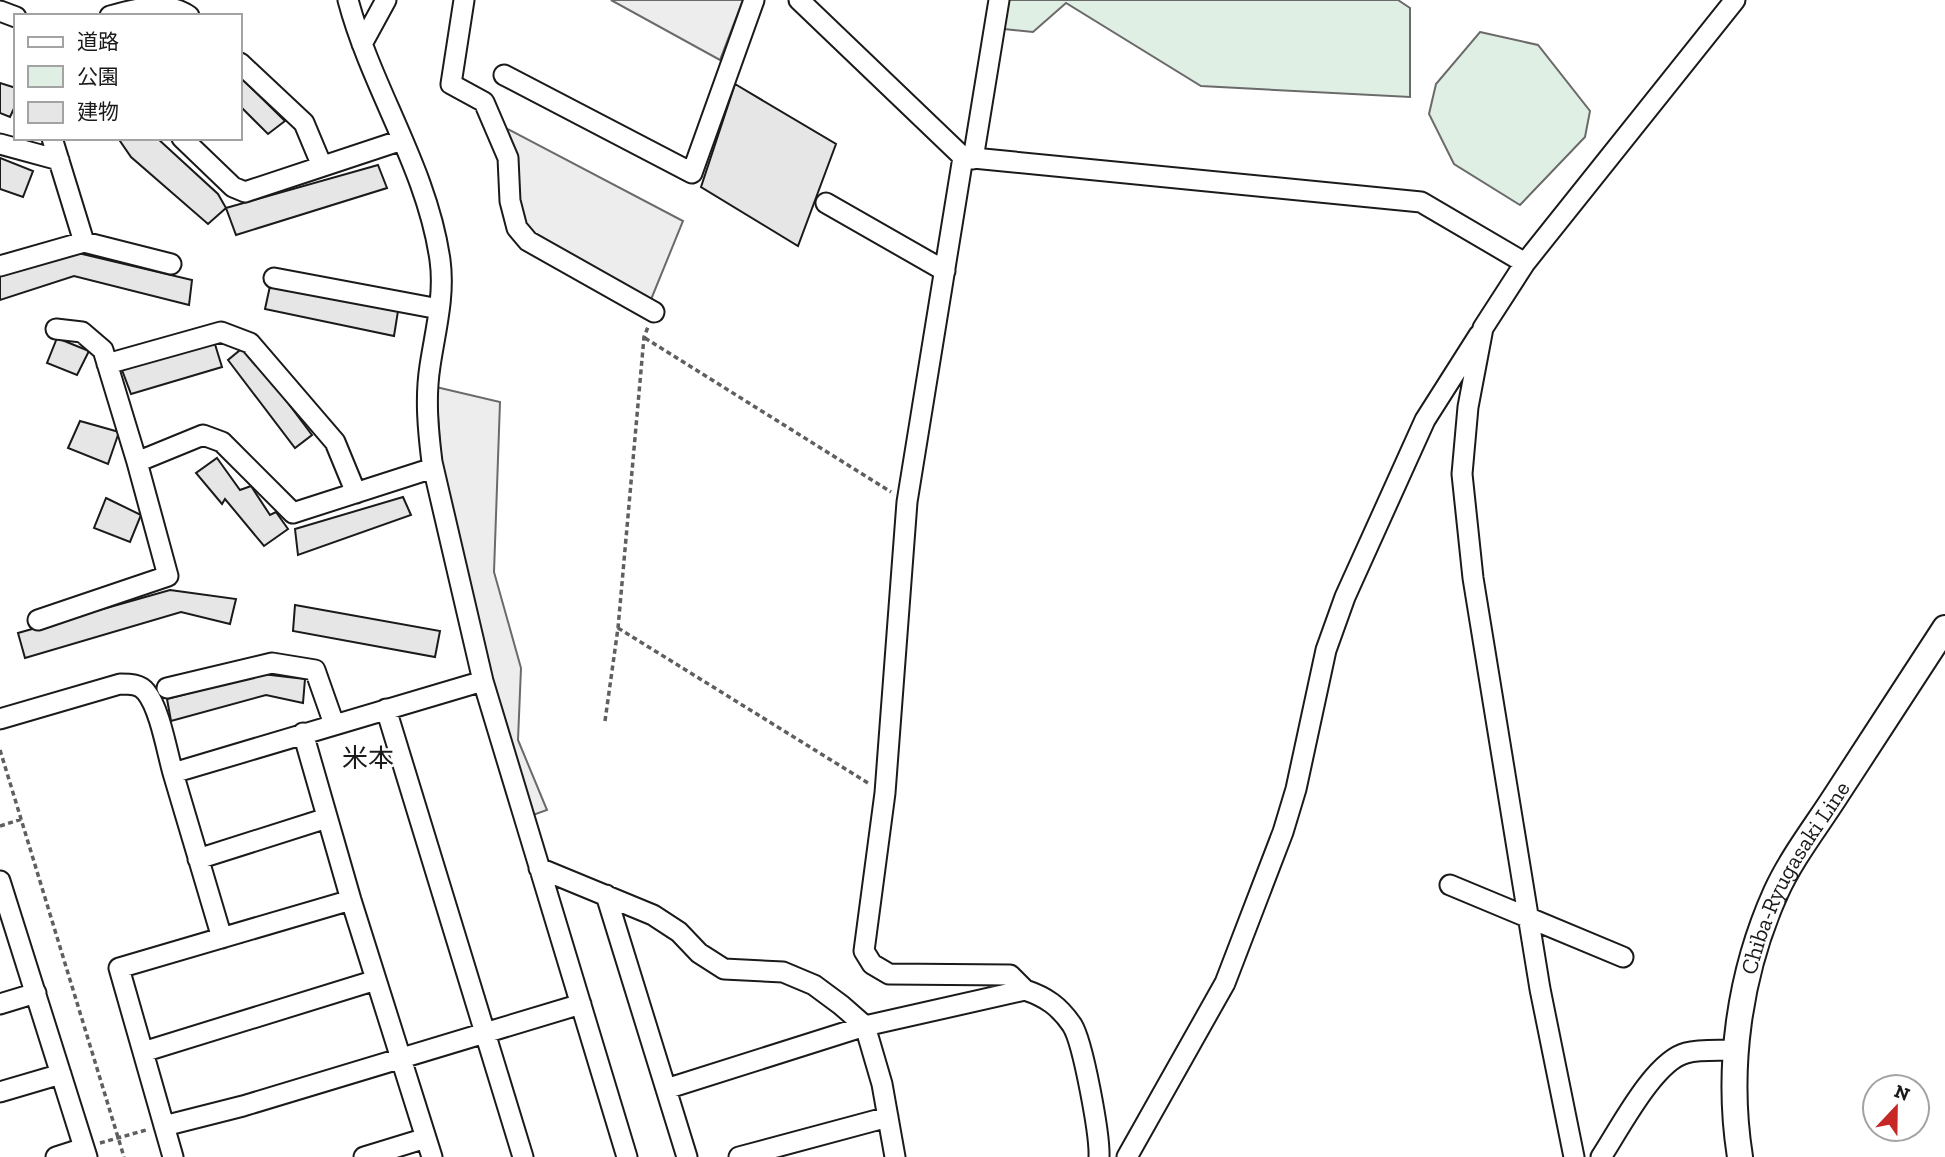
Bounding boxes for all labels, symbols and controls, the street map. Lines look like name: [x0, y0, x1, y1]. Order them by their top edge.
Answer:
legend: [14, 14, 242, 140]
text: 道路: [77, 29, 119, 54]
text: 公園: [77, 64, 119, 89]
text: 建物: [77, 99, 119, 124]
district label: 米本: [342, 742, 394, 774]
street label: Chiba-Ryugasaki Line: [1734, 776, 1856, 977]
north arrow: [1861, 1073, 1931, 1143]
text: N: [1891, 1079, 1913, 1106]

